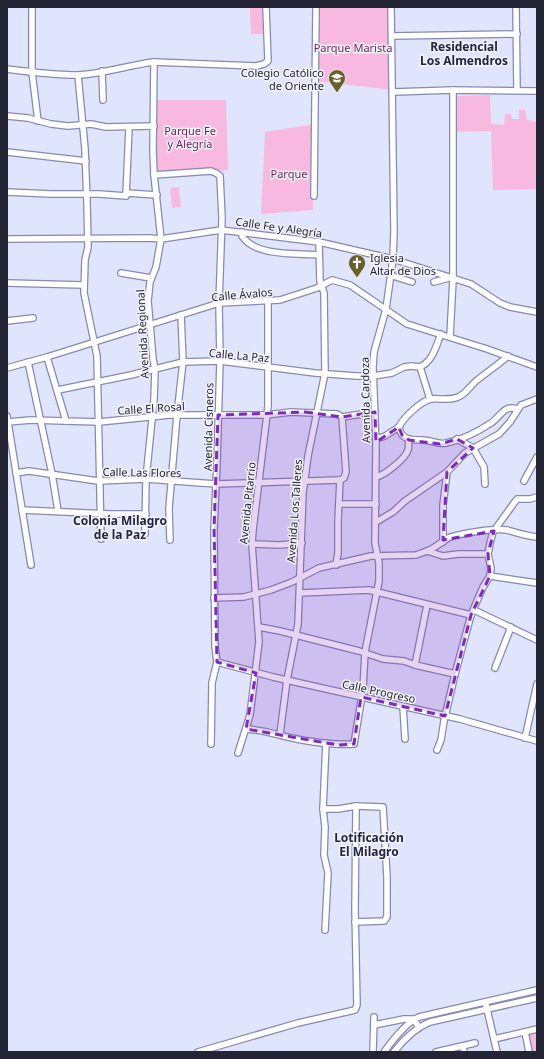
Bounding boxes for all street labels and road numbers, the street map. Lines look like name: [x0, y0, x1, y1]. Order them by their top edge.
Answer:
street label: Calle Fe y Alegría: [235, 213, 323, 241]
street label: Calle Ávalos: [211, 284, 273, 304]
street label: Avenida Regional: [132, 289, 152, 379]
street label: Calle La Paz: [208, 345, 270, 365]
street label: Avenida Cardoza: [357, 357, 373, 443]
street label: Avenida Cisneros: [200, 383, 216, 471]
street label: Calle El Rosal: [117, 398, 185, 418]
street label: Avenida Los Talleres: [283, 459, 305, 563]
street label: Avenida Pitarrio: [235, 461, 259, 545]
street label: Calle Las Flores: [102, 464, 182, 480]
street label: Calle Progreso: [341, 676, 417, 706]

